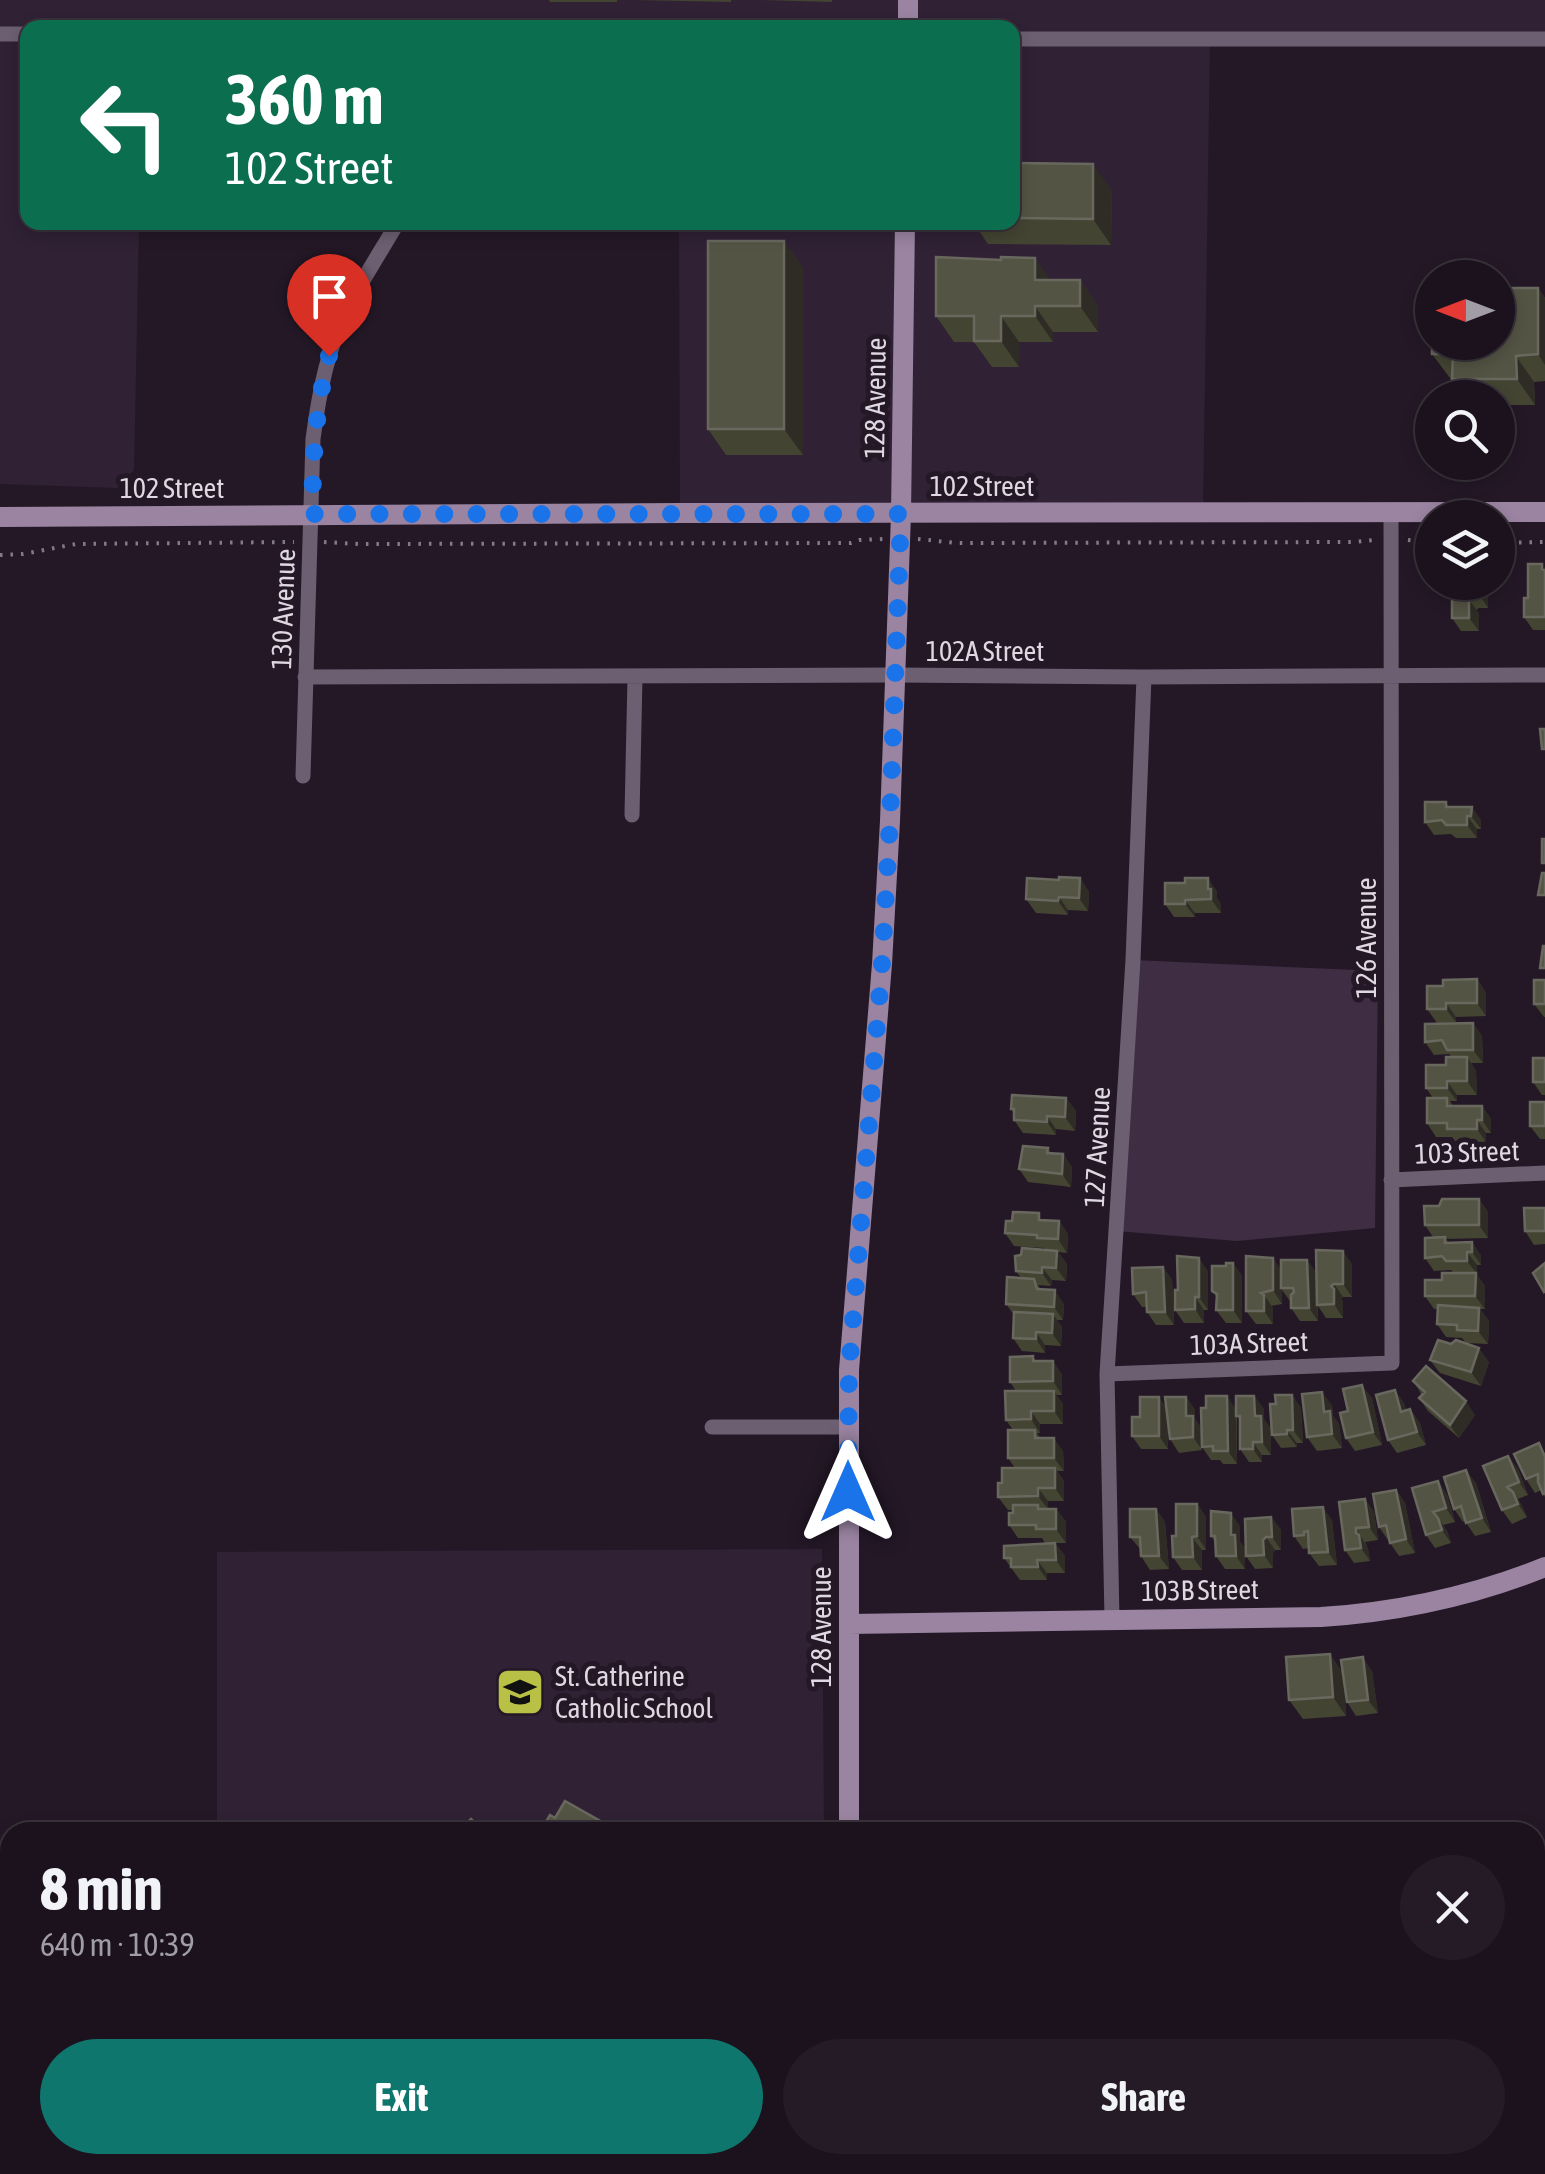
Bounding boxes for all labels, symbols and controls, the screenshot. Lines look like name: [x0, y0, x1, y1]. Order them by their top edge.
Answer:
text: 360 m: [225, 59, 384, 139]
icon: left: [60, 60, 190, 190]
text: 102 Street: [225, 142, 393, 194]
pin: [287, 254, 372, 357]
north arrow: [1415, 260, 1515, 360]
map controls: [1415, 260, 1515, 600]
icon: arrive: [302, 269, 357, 324]
street label: 128 Avenue: [858, 337, 892, 459]
button: search: [1415, 380, 1515, 480]
street label: 102 Street: [930, 470, 1034, 502]
street label: 102 Street: [120, 472, 224, 504]
button: layers: [1415, 500, 1515, 600]
street label: 130 Avenue: [265, 548, 301, 670]
street label: 102A Street: [926, 635, 1044, 667]
street label: 126 Avenue: [1350, 878, 1382, 998]
street label: 127 Avenue: [1078, 1086, 1116, 1208]
street label: 103 Street: [1414, 1134, 1520, 1170]
street label: 103A Street: [1189, 1325, 1309, 1361]
position arrow: [796, 1440, 900, 1544]
street label: 128 Avenue: [805, 1567, 837, 1687]
street label: 103B Street: [1141, 1573, 1259, 1607]
place label: St. Catherine Catholic School: [555, 1660, 714, 1724]
school or university icon: St. Catherine Catholic School: [494, 1666, 546, 1718]
text: 8 min: [40, 1854, 163, 1923]
button: close: [1400, 1855, 1505, 1960]
text: 640 m · 10:39: [40, 1926, 195, 1963]
button: Exit: [40, 2039, 763, 2154]
button: Share: [783, 2039, 1505, 2154]

